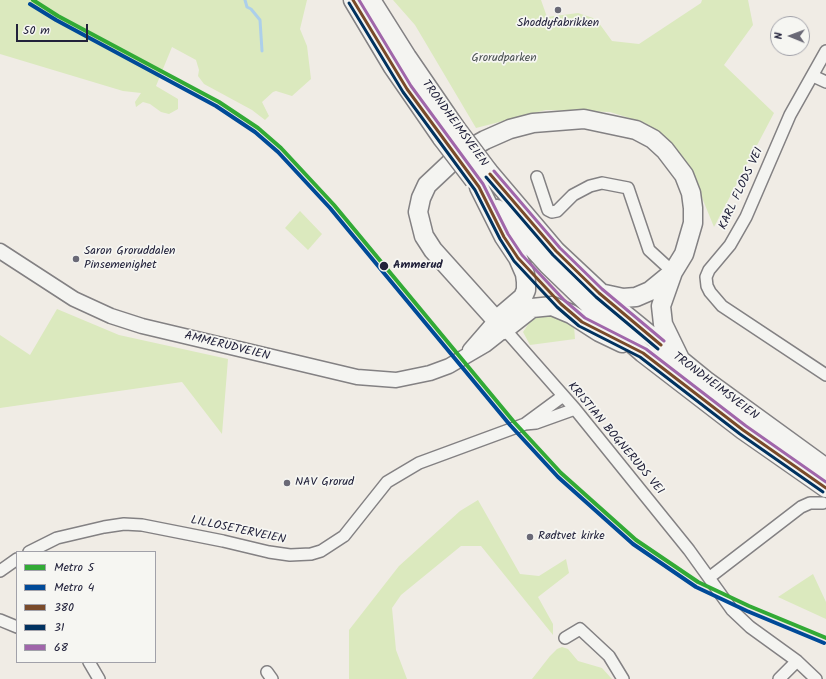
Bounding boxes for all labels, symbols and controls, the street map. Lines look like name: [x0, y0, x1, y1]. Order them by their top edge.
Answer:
marker: Shoddyfabrikken: [553, 5, 563, 15]
scale bar: [18, 16, 90, 42]
north arrow: [770, 16, 810, 56]
place label: Shoddyfabrikken: [517, 17, 599, 31]
text: 50 m: [23, 21, 50, 40]
text: N: [770, 32, 788, 39]
park label: Grorudparken: [471, 52, 537, 66]
street label: TRONDHEIMSVEIEN: [418, 78, 490, 170]
street label: KARL FLODS VEI: [717, 146, 767, 232]
place label: Saron Groruddalen Pinsemenighet: [84, 245, 175, 273]
marker: Saron Groruddalen Pinsemenighet: [71, 254, 81, 264]
place label: Ammerud: [393, 259, 443, 273]
marker: Ammerud: [378, 260, 390, 272]
street label: AMMERUDVEIEN: [183, 329, 271, 365]
street label: TRONDHEIMSVEIEN: [669, 350, 761, 424]
street label: KRISTIAN BOGNERUDS VEI: [564, 380, 666, 498]
place label: NAV Grorud: [295, 476, 354, 490]
marker: NAV Grorud: [282, 478, 292, 488]
street label: LILLOSETERVEIEN: [189, 514, 287, 548]
place label: Rødtvet kirke: [538, 530, 605, 544]
marker: Rødtvet kirke: [525, 532, 535, 542]
legend: [16, 551, 156, 663]
text: Metro 5: [54, 558, 94, 577]
text: Metro 4: [54, 578, 94, 597]
text: 380: [54, 598, 74, 617]
text: 31: [54, 618, 65, 637]
text: 68: [54, 638, 68, 657]

